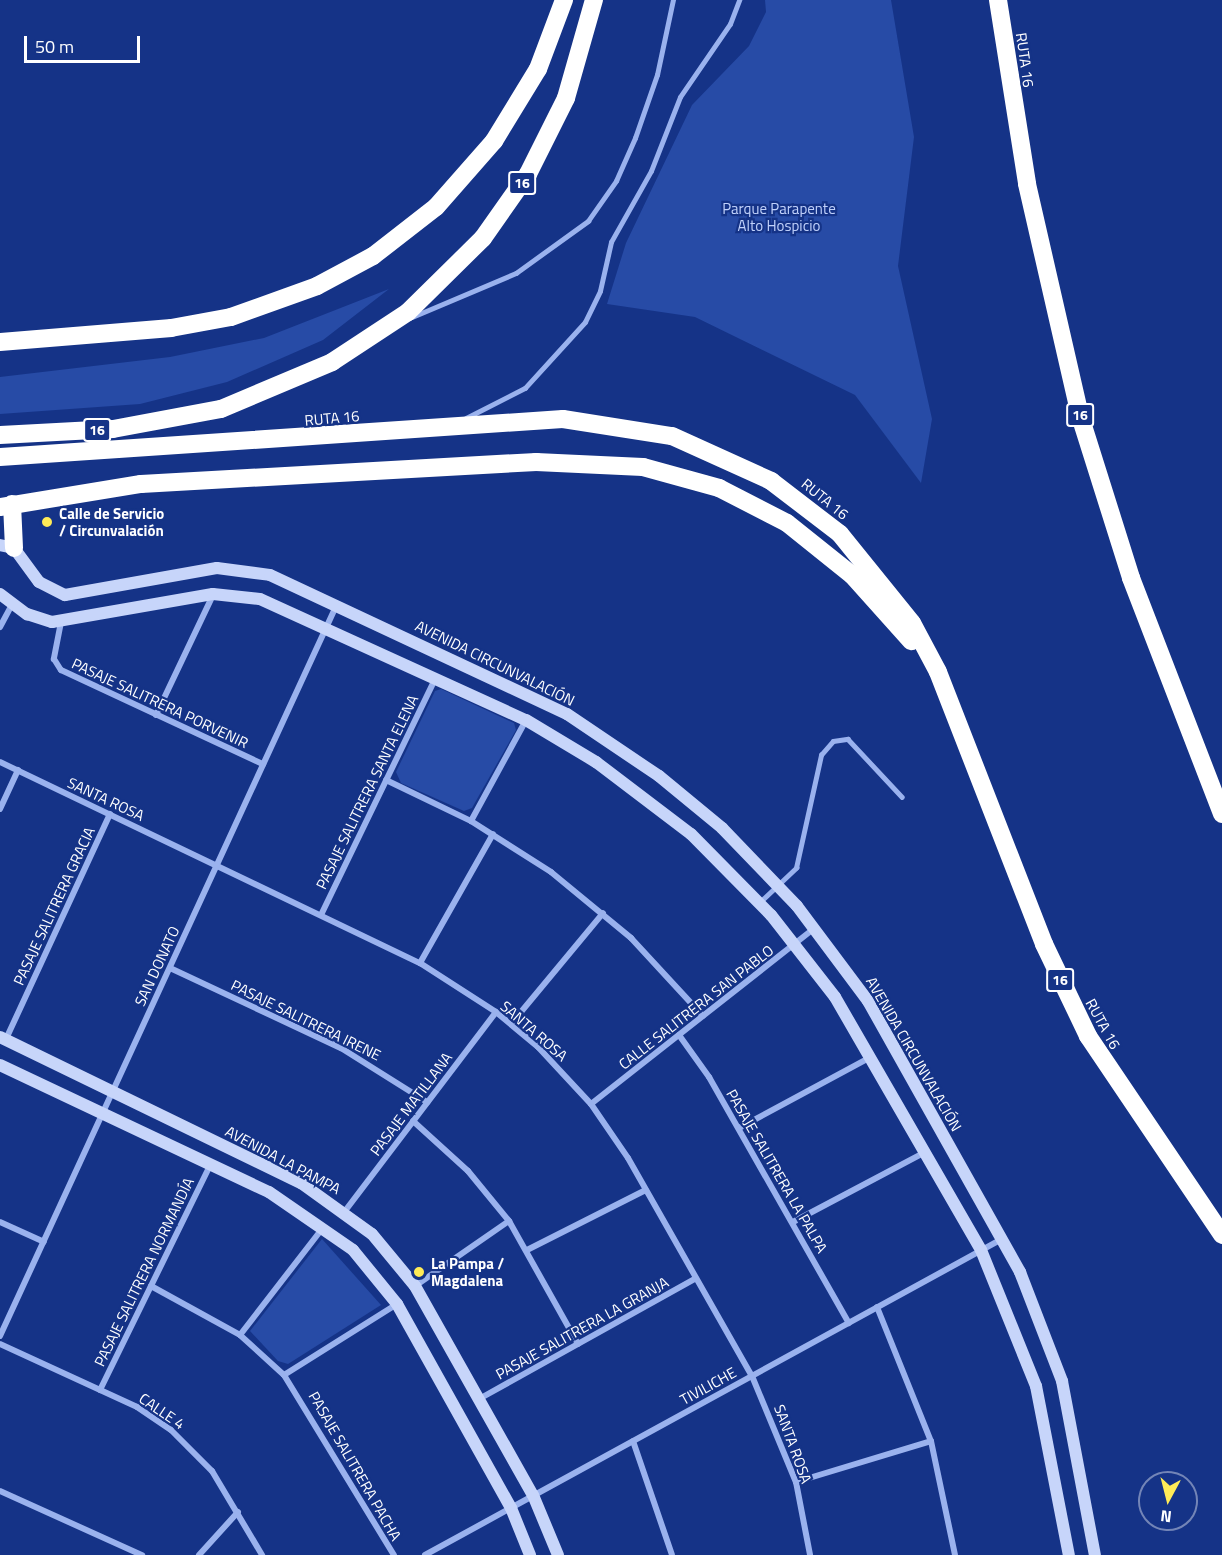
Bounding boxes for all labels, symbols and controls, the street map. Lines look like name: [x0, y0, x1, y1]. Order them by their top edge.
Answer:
scale bar: [27, 24, 142, 62]
street label: RUTA 16: [1012, 31, 1038, 89]
text: 50 m: [35, 33, 74, 60]
road number: 16: [507, 172, 537, 194]
park label: Parque Parapente Alto Hospicio: [722, 199, 836, 234]
road number: 16: [1065, 404, 1095, 426]
street label: RUTA 16: [304, 407, 360, 429]
road number: 16: [82, 419, 112, 441]
street label: RUTA 16: [798, 475, 852, 523]
place label: Calle de Servicio / Circunvalación: [59, 504, 164, 539]
marker: Calle de Servicio / Circunvalación: [40, 515, 54, 529]
street label: AVENIDA CIRCUNVALACIÓN: [412, 617, 578, 709]
street label: PASAJE SALITRERA PORVENIR: [69, 654, 251, 752]
street label: PASAJE SALITRERA SANTA ELENA: [312, 692, 422, 892]
street label: SANTA ROSA: [65, 773, 147, 825]
street label: PASAJE SALITRERA GRACIA: [9, 824, 99, 988]
street label: SAN DONATO: [131, 923, 183, 1009]
street label: CALLE SALITRERA SAN PABLO: [615, 941, 777, 1073]
road number: 16: [1045, 969, 1075, 991]
street label: AVENIDA CIRCUNVALACIÓN: [862, 974, 966, 1134]
street label: PASAJE SALITRERA IRENE: [228, 976, 384, 1064]
street label: RUTA 16: [1082, 996, 1124, 1052]
street label: SANTA ROSA: [497, 997, 571, 1065]
street label: PASAJE MATILLANA: [366, 1049, 456, 1159]
street label: PASAJE SALITRERA LA PALPA: [723, 1086, 831, 1256]
street label: AVENIDA LA PAMPA: [222, 1122, 344, 1198]
street label: PASAJE SALITRERA NORMANDÍA: [90, 1175, 198, 1369]
place label: La Pampa / Magdalena: [431, 1254, 504, 1289]
marker: La Pampa / Magdalena: [412, 1265, 426, 1279]
street label: PASAJE SALITRERA LA GRANJA: [492, 1273, 672, 1383]
street label: TIVILICHE: [677, 1363, 739, 1409]
street label: PASAJE SALITRERA PACHA: [305, 1388, 405, 1544]
street label: CALLE 4: [136, 1389, 188, 1433]
street label: SANTA ROSA: [770, 1402, 816, 1486]
north arrow: [1138, 1471, 1198, 1531]
text: N: [1159, 1504, 1173, 1529]

